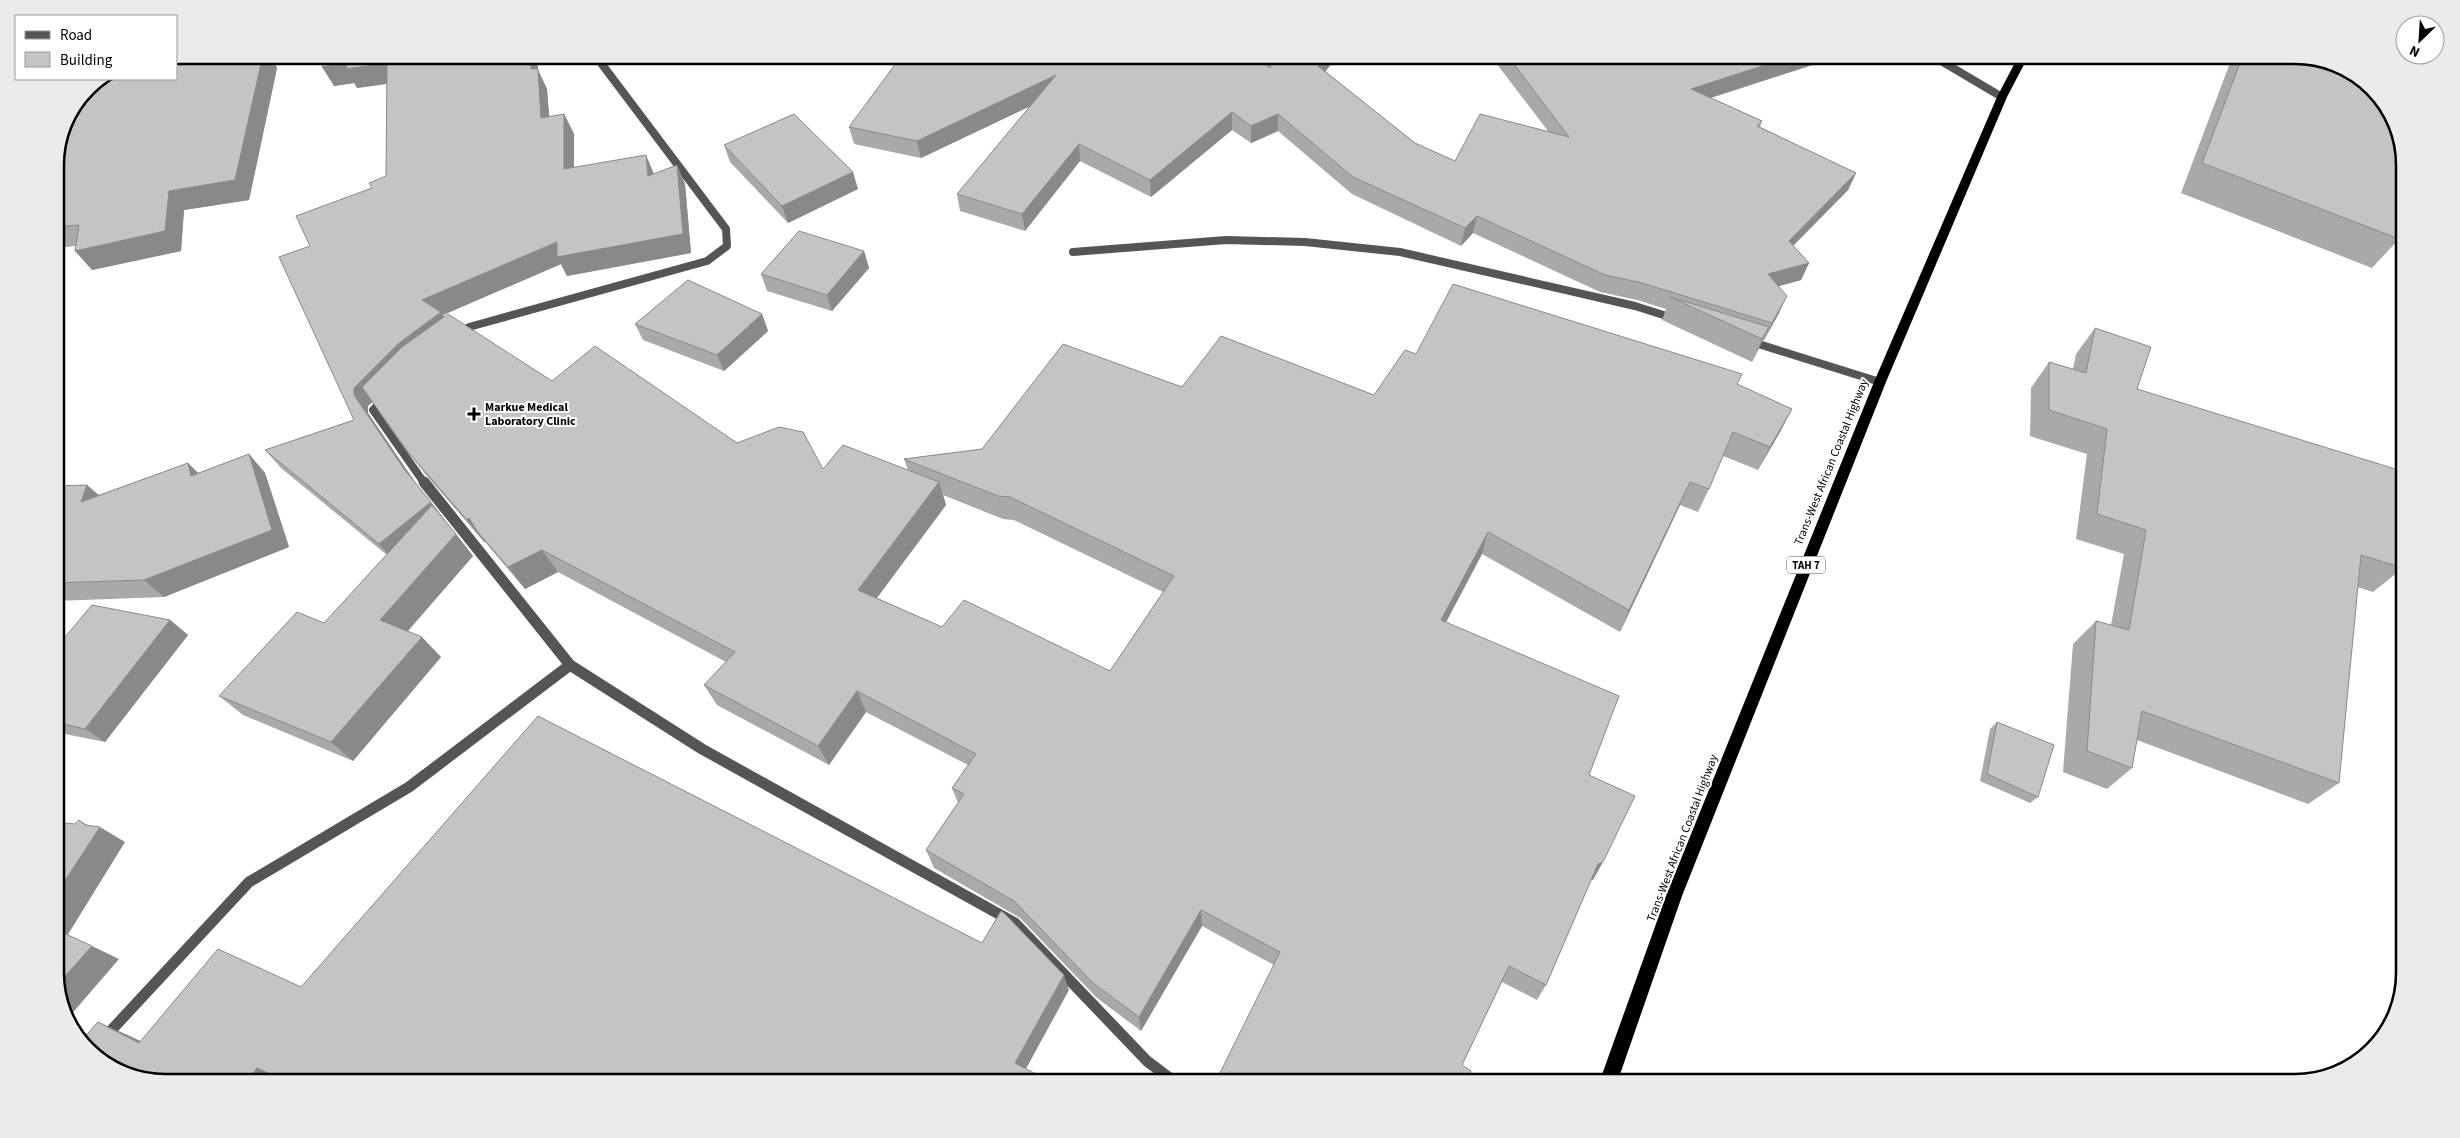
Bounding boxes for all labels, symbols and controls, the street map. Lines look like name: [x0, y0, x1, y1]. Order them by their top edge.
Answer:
legend: [15, 15, 178, 80]
north arrow: [2395, 15, 2445, 65]
text: Road: [60, 25, 92, 46]
text: N: [2406, 40, 2423, 62]
text: Building: [60, 50, 113, 71]
street label: Trans-West African Coastal Highway: [1790, 376, 1873, 548]
place label: Markue Medical Laboratory Clinic: [485, 399, 576, 430]
marker: Markue Medical Laboratory Clinic: [467, 407, 481, 421]
road number: TAH 7: [1787, 556, 1825, 574]
street label: Trans-West African Coastal Highway: [1643, 752, 1722, 924]

